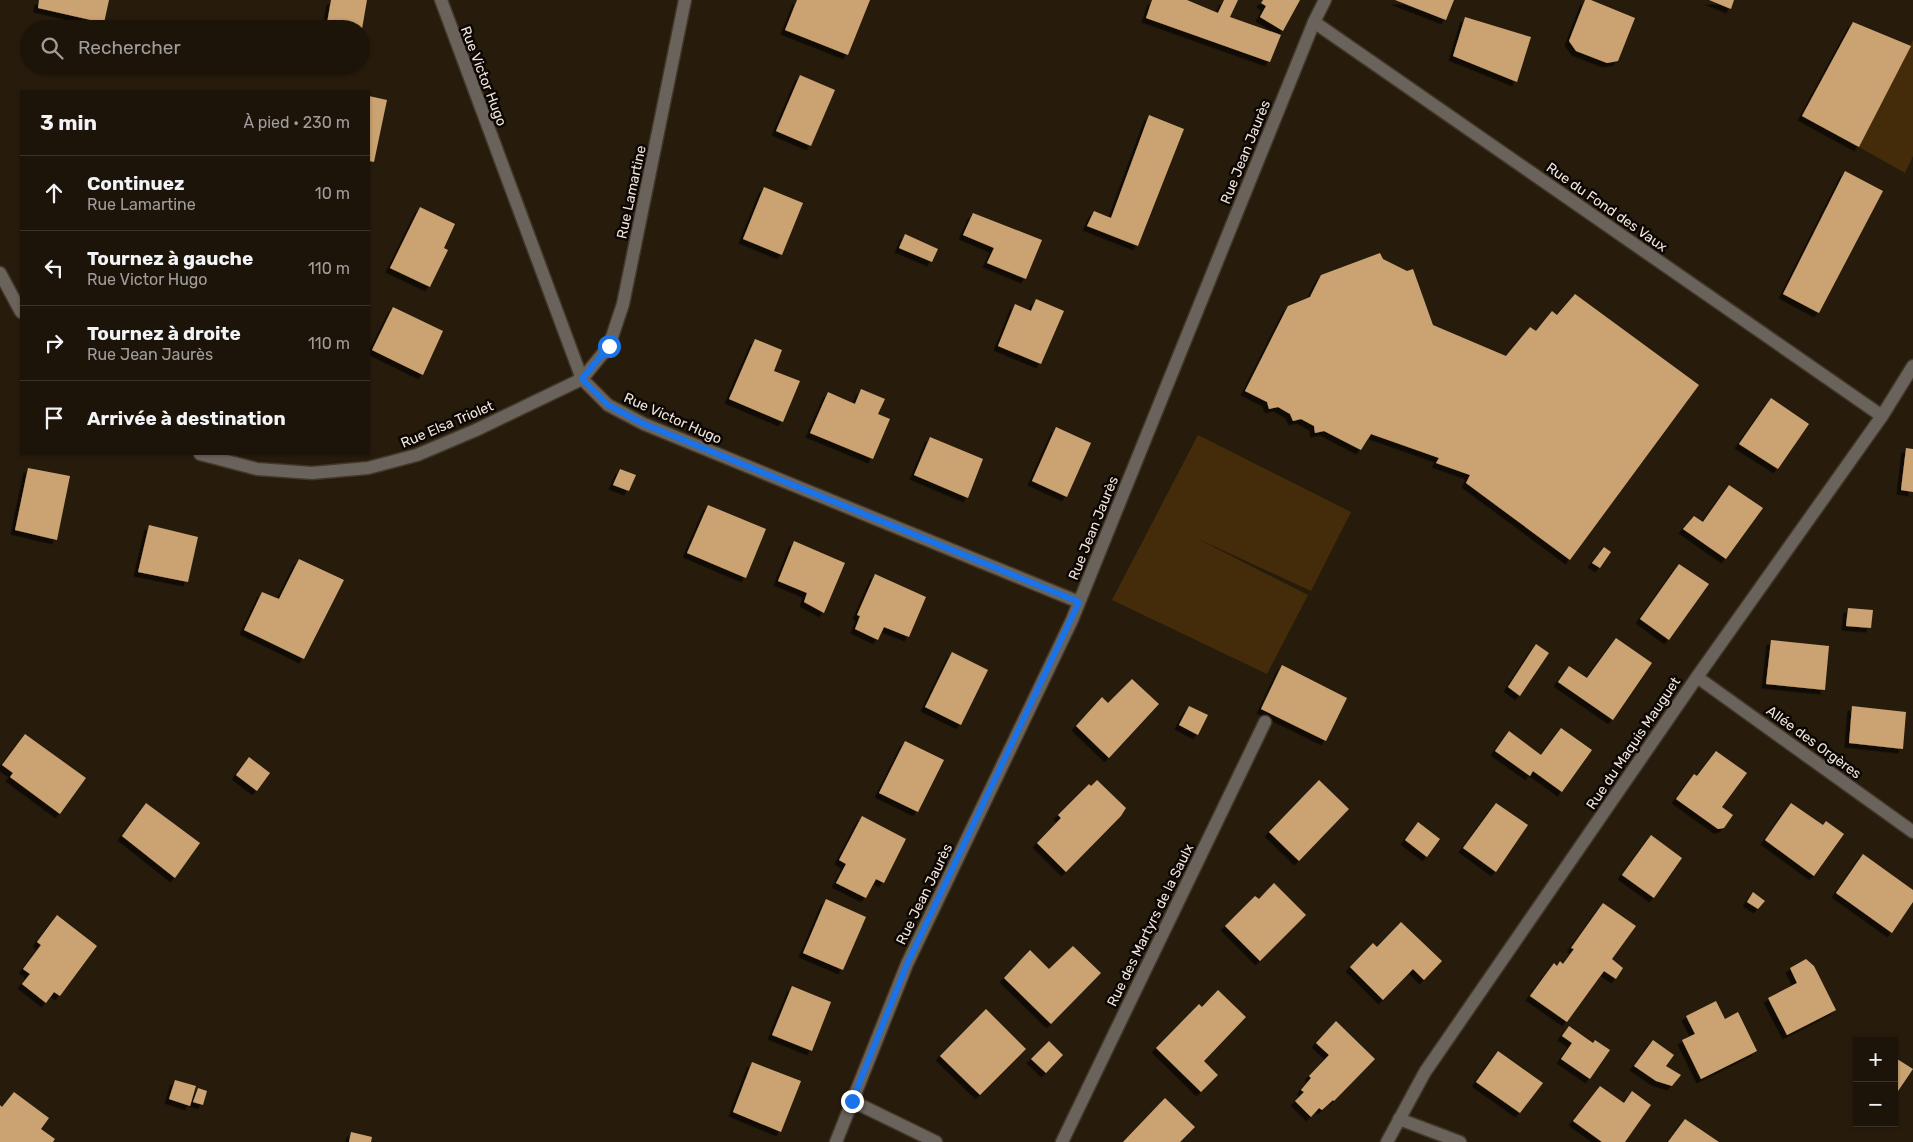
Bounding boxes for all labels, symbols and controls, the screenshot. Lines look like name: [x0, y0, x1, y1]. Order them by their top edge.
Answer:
search box: [20, 20, 370, 75]
street label: Rue Victor Hugo: [457, 24, 510, 128]
icon: search: [38, 34, 66, 62]
text: Rechercher: [78, 36, 181, 59]
street label: Rue Jean Jaurès: [1217, 98, 1274, 207]
text: 3 min: [40, 110, 97, 135]
text: À pied · 230 m: [243, 113, 350, 132]
street label: Rue Lamartine: [613, 144, 650, 240]
street label: Rue du Fond des Vaux: [1543, 159, 1671, 256]
text: Continuez: [87, 172, 185, 195]
icon: ahead: [40, 179, 68, 207]
text: 10 m: [315, 184, 350, 203]
text: Rue Lamartine: [87, 195, 196, 214]
text: Tournez à gauche: [87, 247, 253, 270]
icon: left: [40, 254, 68, 282]
text: 110 m: [308, 259, 350, 278]
text: Rue Victor Hugo: [87, 270, 208, 289]
text: Tournez à droite: [87, 322, 241, 345]
icon: right: [40, 329, 68, 357]
text: 110 m: [308, 334, 350, 353]
route start: [598, 335, 621, 358]
text: Rue Jean Jaurès: [87, 345, 213, 364]
street label: Rue Victor Hugo: [621, 389, 724, 448]
street label: Rue Elsa Triolet: [398, 397, 497, 452]
icon: arrive: [40, 404, 68, 432]
text: Arrivée à destination: [87, 407, 286, 430]
street label: Rue Jean Jaurès: [1065, 474, 1122, 583]
street label: Rue du Maquis Mauguet: [1583, 673, 1684, 813]
street label: Allée des Orgères: [1763, 702, 1864, 783]
street label: Rue Jean Jaurès: [893, 841, 956, 948]
street label: Rue des Martyrs de la Saulx: [1104, 841, 1197, 1009]
map controls: [1853, 1037, 1898, 1127]
button: +: [1853, 1037, 1898, 1082]
button: −: [1853, 1082, 1898, 1127]
route end: [841, 1090, 864, 1113]

